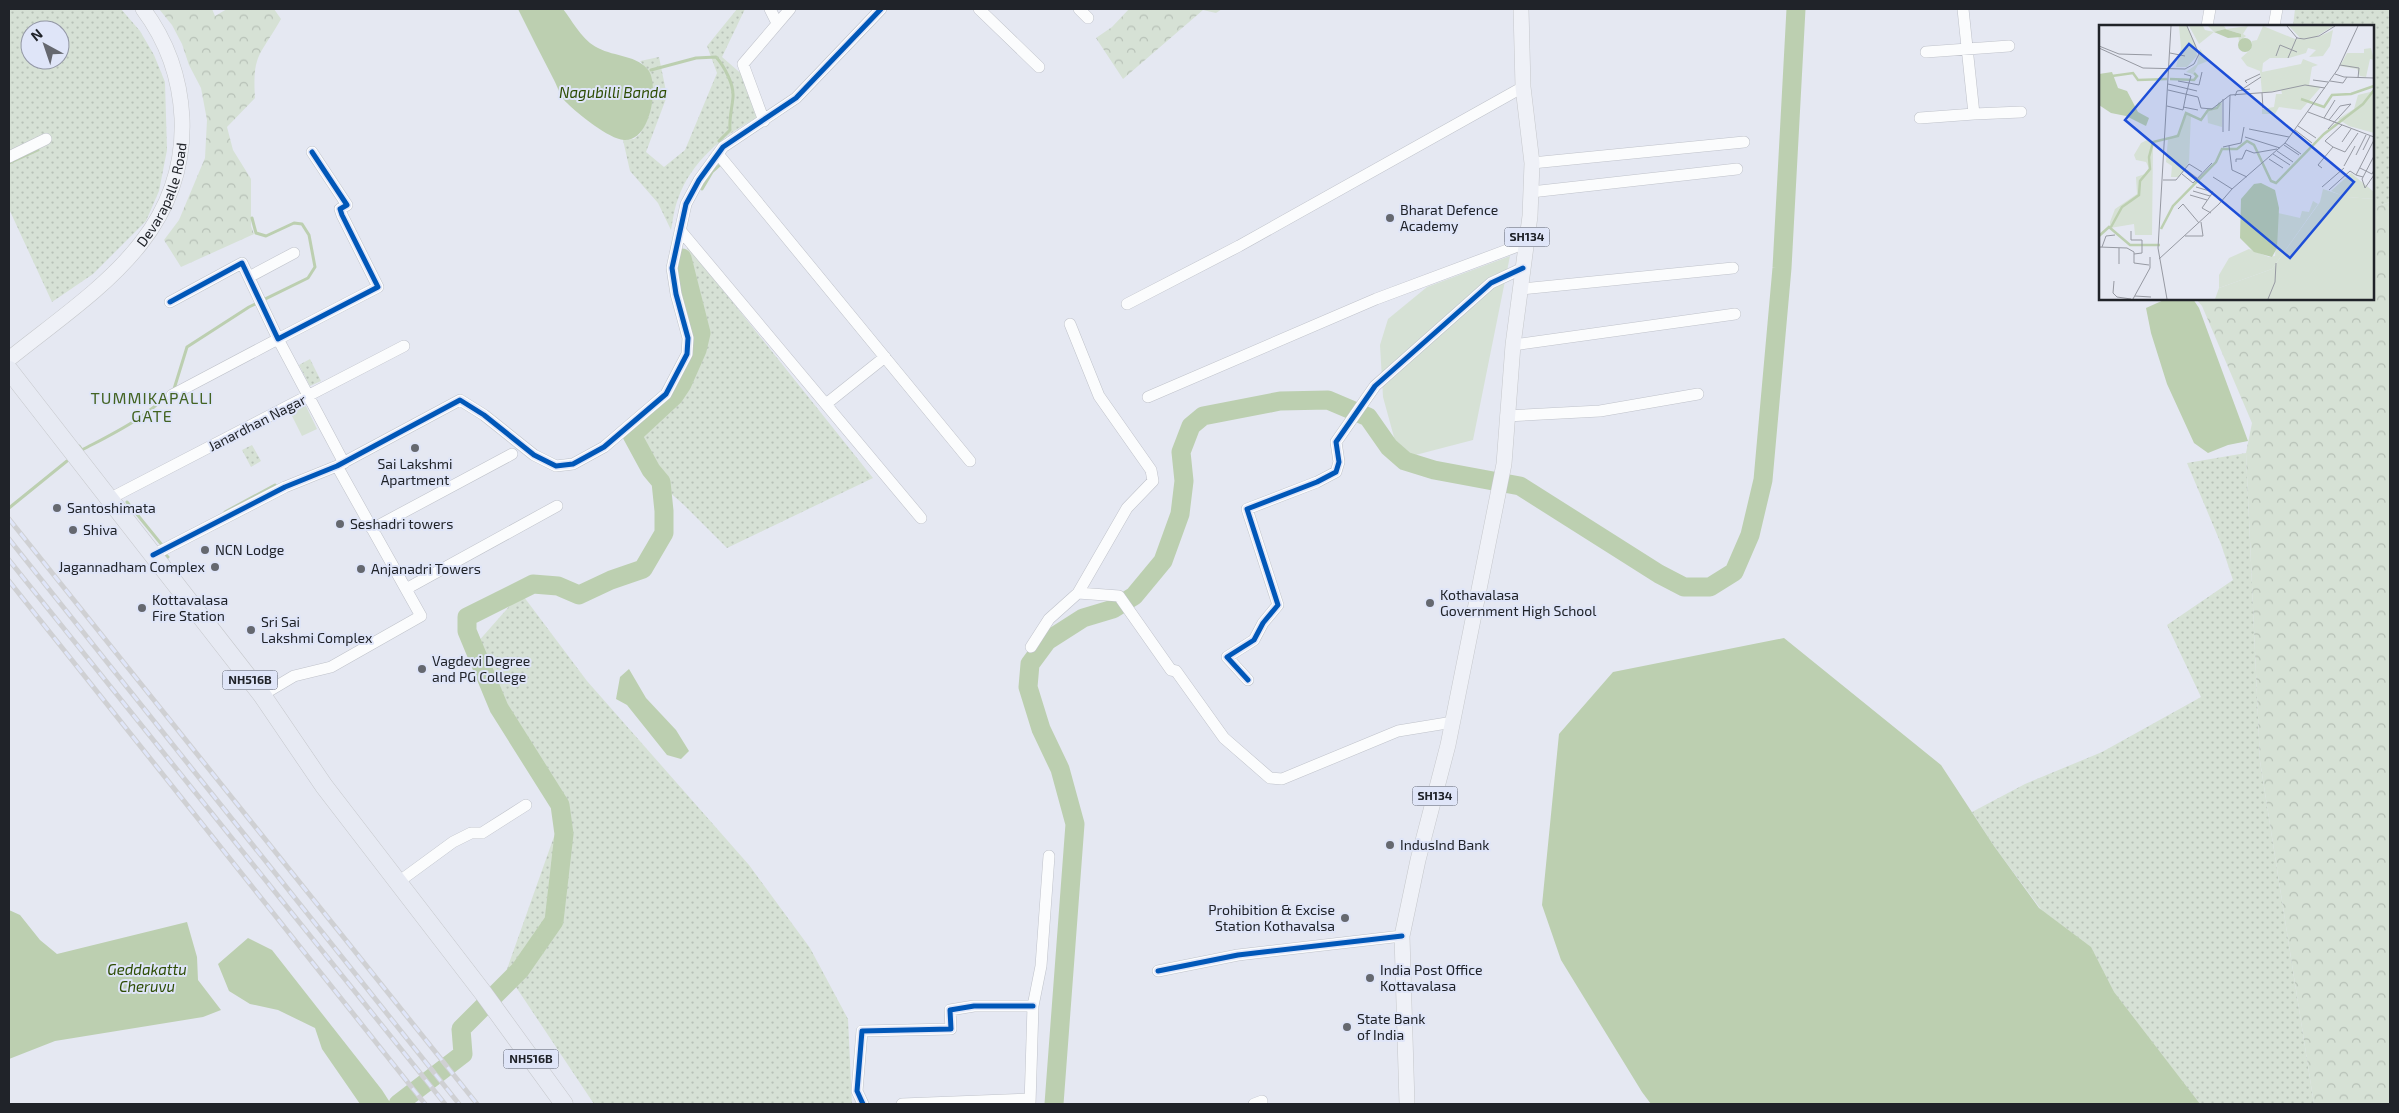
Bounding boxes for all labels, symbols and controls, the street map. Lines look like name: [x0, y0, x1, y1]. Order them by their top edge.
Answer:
north arrow: [20, 20, 70, 70]
text: N: [27, 25, 46, 44]
inset map: [2099, 25, 2374, 300]
water label: Nagubilli Banda: [559, 83, 667, 101]
street label: Devarapalle Road: [133, 142, 190, 250]
place label: Bharat Defence Academy: [1400, 201, 1498, 234]
marker: Bharat Defence Academy: [1384, 212, 1396, 224]
road number: SH134: [1504, 228, 1550, 246]
district label: TUMMIKAPALLI GATE: [90, 388, 214, 425]
street label: Janardhan Nagar: [205, 390, 309, 455]
marker: Sai Lakshmi Apartment: [409, 442, 421, 454]
place label: Sai Lakshmi Apartment: [377, 455, 453, 488]
place label: Santoshimata: [67, 499, 156, 516]
marker: Santoshimata: [51, 502, 63, 514]
place label: Seshadri towers: [350, 515, 453, 532]
marker: Seshadri towers: [334, 518, 346, 530]
place label: Shiva: [83, 521, 118, 538]
marker: Shiva: [67, 524, 79, 536]
place label: NCN Lodge: [215, 541, 284, 558]
marker: NCN Lodge: [199, 544, 211, 556]
place label: Jagannadham Complex: [59, 558, 206, 575]
place label: Anjanadri Towers: [371, 560, 481, 577]
marker: Jagannadham Complex: [209, 561, 221, 573]
marker: Anjanadri Towers: [355, 563, 367, 575]
place label: Kothavalasa Government High School: [1440, 586, 1597, 619]
place label: Kottavalasa Fire Station: [152, 591, 228, 624]
marker: Kothavalasa Government High School: [1424, 597, 1436, 609]
marker: Kottavalasa Fire Station: [136, 602, 148, 614]
place label: Sri Sai Lakshmi Complex: [261, 613, 373, 646]
marker: Sri Sai Lakshmi Complex: [245, 624, 257, 636]
place label: Vagdevi Degree and PG College: [432, 652, 530, 685]
marker: Vagdevi Degree and PG College: [416, 663, 428, 675]
road number: NH516B: [222, 670, 278, 690]
road number: SH134: [1412, 786, 1458, 806]
place label: IndusInd Bank: [1400, 836, 1490, 853]
marker: IndusInd Bank: [1384, 839, 1396, 851]
place label: Prohibition & Excise Station Kothavalsa: [1208, 901, 1335, 934]
marker: Prohibition & Excise Station Kothavalsa: [1339, 912, 1351, 924]
water label: Geddakattu Cheruvu: [107, 960, 187, 995]
place label: India Post Office Kottavalasa: [1380, 961, 1482, 994]
marker: India Post Office Kottavalasa: [1364, 972, 1376, 984]
place label: State Bank of India: [1357, 1010, 1425, 1043]
marker: State Bank of India: [1341, 1021, 1353, 1033]
road number: NH516B: [504, 1050, 558, 1068]

